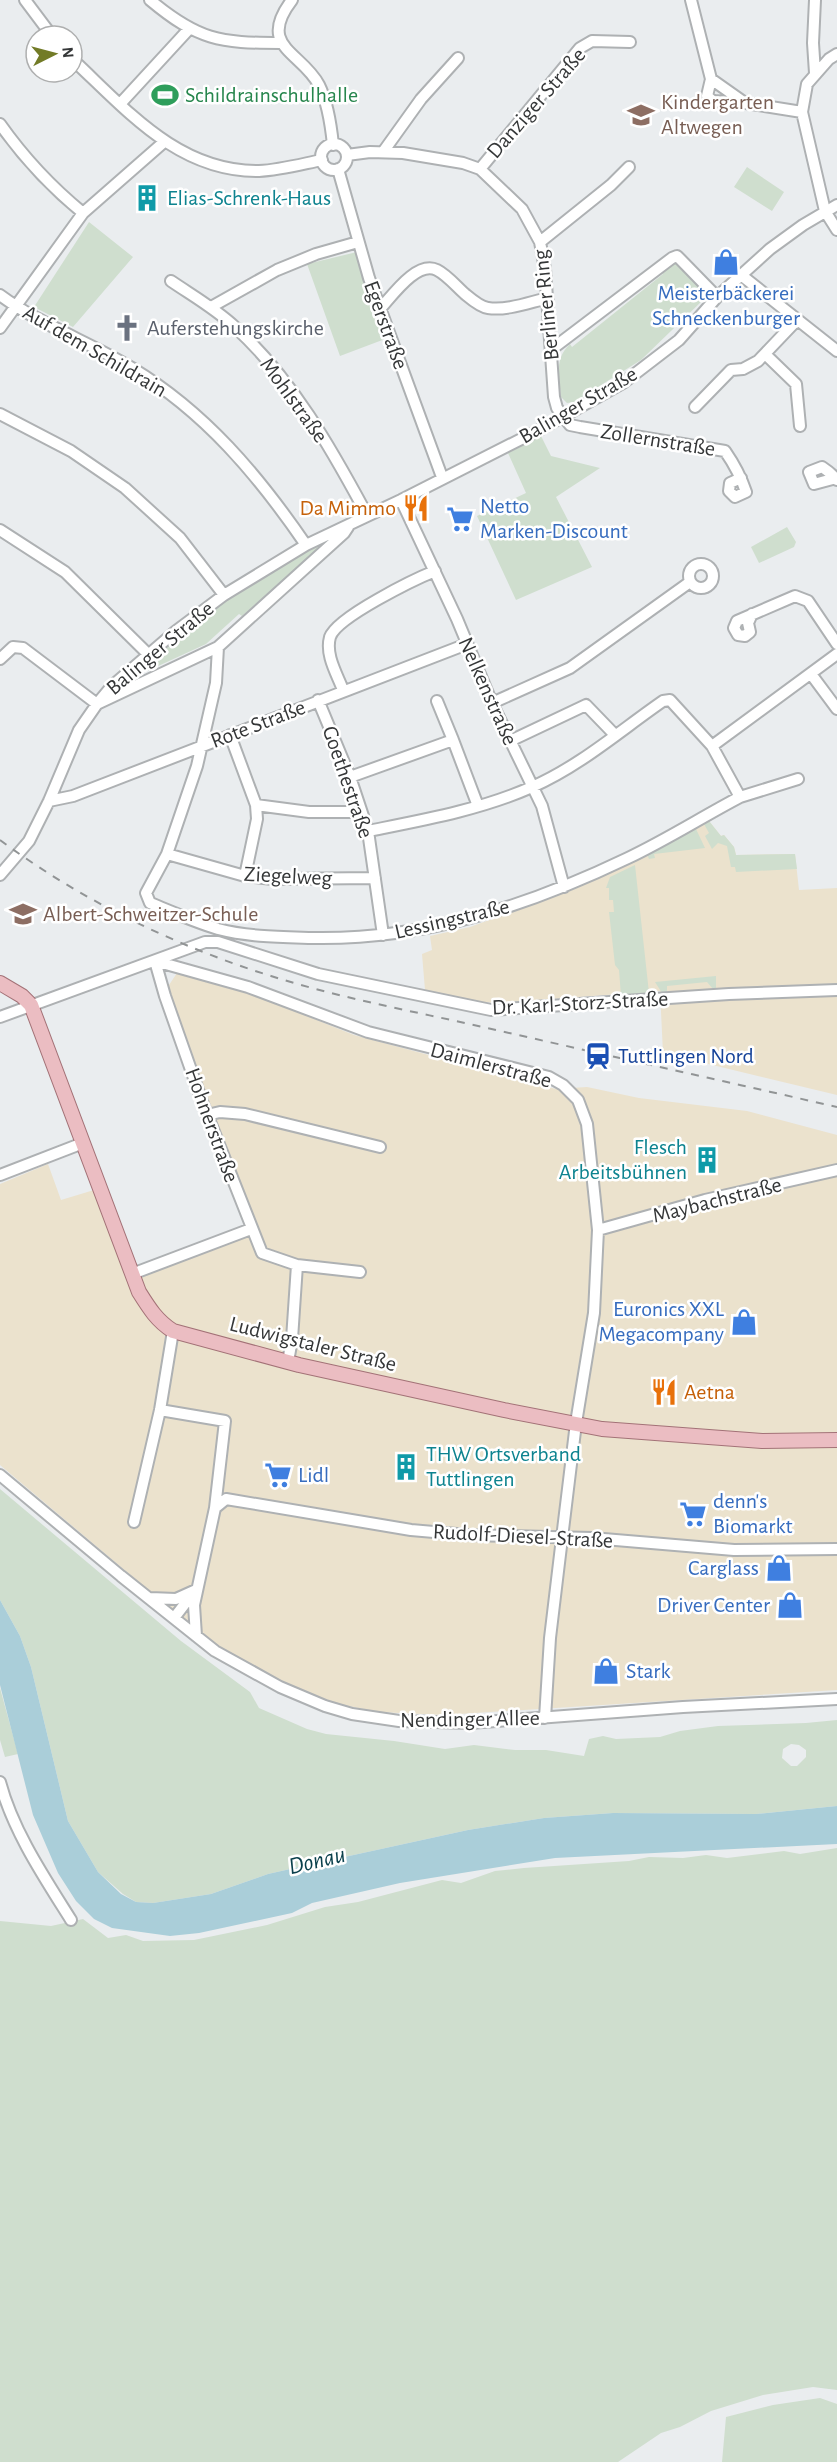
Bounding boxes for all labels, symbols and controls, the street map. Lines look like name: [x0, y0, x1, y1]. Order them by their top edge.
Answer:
north arrow: [24, 24, 84, 84]
street label: Danziger Straße: [482, 44, 590, 162]
text: N: [59, 46, 76, 59]
sports icon: Schildrainschulhalle: [150, 80, 180, 110]
place label: Schildrainschulhalle: [185, 84, 358, 106]
place label: Kindergarten Altwegen: [661, 91, 774, 138]
school or university icon: Kindergarten Altwegen: [626, 100, 656, 130]
building icon: Elias-Schrenk-Haus: [132, 183, 162, 213]
place label: Elias-Schrenk-Haus: [167, 187, 331, 209]
shop icon: Meisterbäckerei Schneckenburger: [711, 247, 741, 277]
street label: Berliner Ring: [529, 248, 563, 362]
street label: Egerstraße: [360, 278, 412, 372]
place label: Meisterbäckerei Schneckenburger: [652, 282, 800, 329]
street label: Auf dem Schildrain: [19, 301, 171, 401]
church icon: Auferstehungskirche: [112, 313, 142, 343]
place label: Auferstehungskirche: [147, 317, 324, 339]
street label: Mohlstraße: [256, 353, 332, 447]
street label: Balinger Straße: [515, 362, 641, 448]
street label: Zollernstraße: [599, 420, 717, 460]
restaurant icon: Da Mimmo: [401, 493, 431, 523]
place label: Netto Marken-Discount: [480, 495, 628, 542]
place label: Da Mimmo: [300, 497, 396, 519]
supermarket icon: Netto Marken-Discount: [445, 504, 475, 534]
street label: Balinger Straße: [102, 597, 218, 699]
street label: Nelkenstraße: [454, 634, 522, 748]
street label: Rote Straße: [208, 696, 308, 752]
street label: Goethestraße: [319, 723, 377, 841]
street label: Ziegelweg: [243, 863, 333, 889]
street label: Lessingstraße: [392, 895, 512, 943]
school or university icon: Albert-Schweitzer-Schule: [8, 899, 38, 929]
place label: Albert-Schweitzer-Schule: [43, 903, 258, 925]
street label: Dr. Karl-Storz-Straße: [491, 987, 669, 1019]
street label: Daimlerstraße: [428, 1038, 554, 1092]
station icon: Tuttlingen Nord: [583, 1041, 613, 1071]
place label: Tuttlingen Nord: [618, 1045, 754, 1067]
street label: Hohnerstraße: [181, 1065, 243, 1185]
place label: Flesch Arbeitsbühnen: [559, 1136, 687, 1183]
building icon: Flesch Arbeitsbühnen: [692, 1145, 722, 1175]
street label: Maybachstraße: [650, 1173, 784, 1227]
place label: Euronics XXL Megacompany: [598, 1298, 725, 1345]
shop icon: Euronics XXL Megacompany: [729, 1307, 759, 1337]
street label: Ludwigstaler Straße: [227, 1313, 399, 1375]
restaurant icon: Aetna: [649, 1377, 679, 1407]
place label: Aetna: [684, 1381, 735, 1403]
place label: THW Ortsverband Tuttlingen: [426, 1443, 581, 1490]
building icon: THW Ortsverband Tuttlingen: [391, 1452, 421, 1482]
supermarket icon: Lidl: [263, 1460, 293, 1490]
place label: Lidl: [298, 1464, 329, 1486]
place label: denn's Biomarkt: [713, 1490, 792, 1537]
supermarket icon: denn's Biomarkt: [678, 1499, 708, 1529]
street label: Rudolf-Diesel-Straße: [432, 1520, 614, 1552]
shop icon: Carglass: [764, 1553, 794, 1583]
place label: Carglass: [688, 1557, 759, 1579]
shop icon: Driver Center: [775, 1590, 805, 1620]
place label: Driver Center: [657, 1594, 770, 1616]
shop icon: Stark: [591, 1656, 621, 1686]
place label: Stark: [626, 1660, 671, 1682]
street label: Nendinger Allee: [400, 1707, 540, 1731]
water label: Donau: [286, 1843, 348, 1879]

